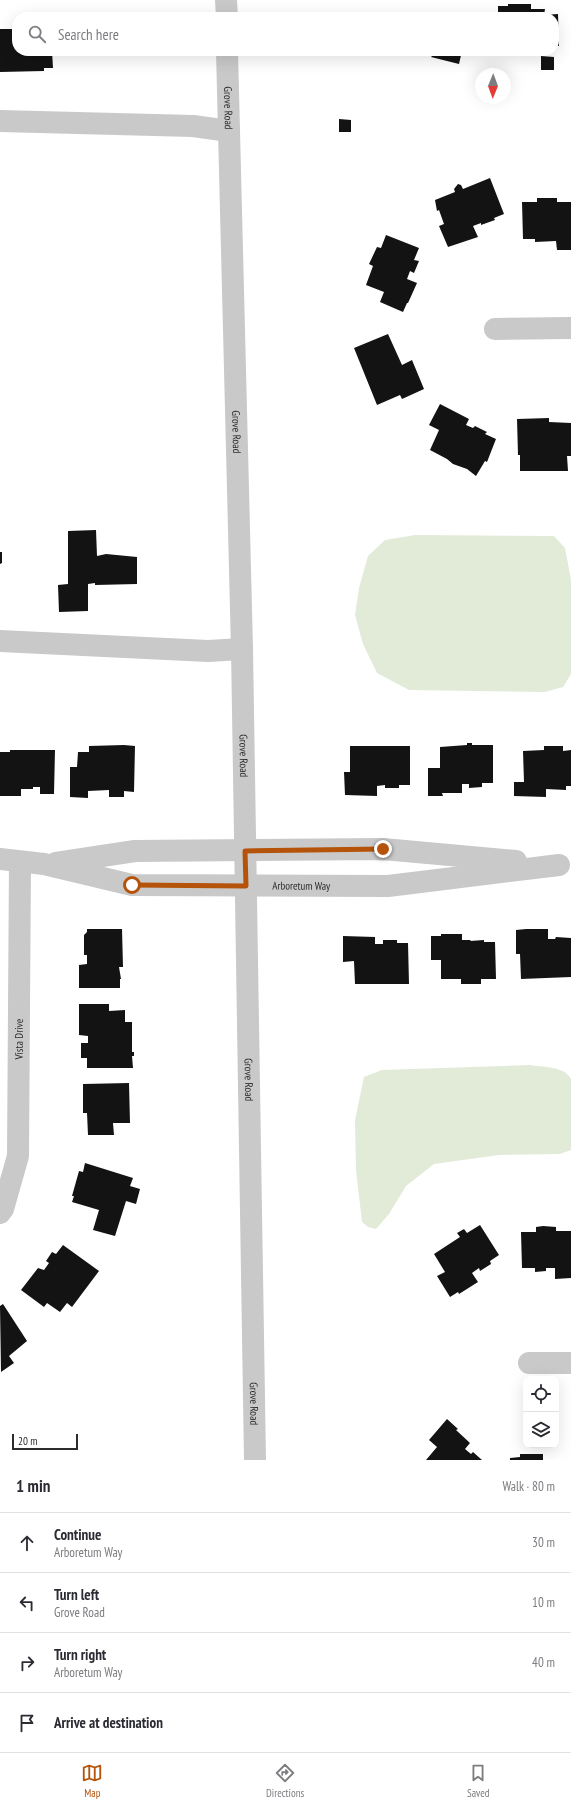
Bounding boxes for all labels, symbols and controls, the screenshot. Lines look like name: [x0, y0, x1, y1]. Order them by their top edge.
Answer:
search box: [12, 12, 559, 56]
icon: search: [26, 23, 48, 45]
text: Search here: [58, 25, 119, 44]
north arrow: [475, 68, 511, 104]
street label: Grove Road: [221, 86, 236, 130]
street label: Grove Road: [229, 410, 244, 454]
street label: Grove Road: [236, 734, 251, 778]
route end: [374, 840, 392, 858]
route start: [123, 876, 141, 894]
street label: Arboretum Way: [272, 879, 331, 893]
street label: Vista Drive: [12, 1018, 26, 1061]
street label: Grove Road: [242, 1058, 256, 1102]
map controls: [523, 1376, 559, 1448]
button: locate: [523, 1376, 559, 1412]
street label: Grove Road: [247, 1382, 261, 1426]
button: layers: [523, 1412, 559, 1448]
scale bar: [12, 1432, 78, 1451]
text: 20 m: [18, 1434, 37, 1448]
text: 1 min: [16, 1475, 50, 1497]
text: Walk · 80 m: [503, 1478, 555, 1495]
text: Continue: [54, 1525, 101, 1544]
icon: ahead: [16, 1532, 38, 1554]
text: 30 m: [532, 1534, 555, 1551]
text: Arboretum Way: [54, 1544, 123, 1561]
text: Turn left: [54, 1585, 99, 1604]
icon: left: [16, 1592, 38, 1614]
text: 10 m: [532, 1594, 555, 1611]
text: Grove Road: [54, 1604, 105, 1621]
text: Turn right: [54, 1645, 106, 1664]
icon: right: [16, 1652, 38, 1674]
text: 40 m: [532, 1654, 555, 1671]
text: Arboretum Way: [54, 1664, 123, 1681]
icon: arrive: [16, 1712, 38, 1734]
text: Arrive at destination: [54, 1713, 163, 1732]
tab: Map: [81, 1762, 103, 1800]
tab: Directions: [266, 1762, 304, 1800]
tab: Saved: [467, 1762, 490, 1800]

